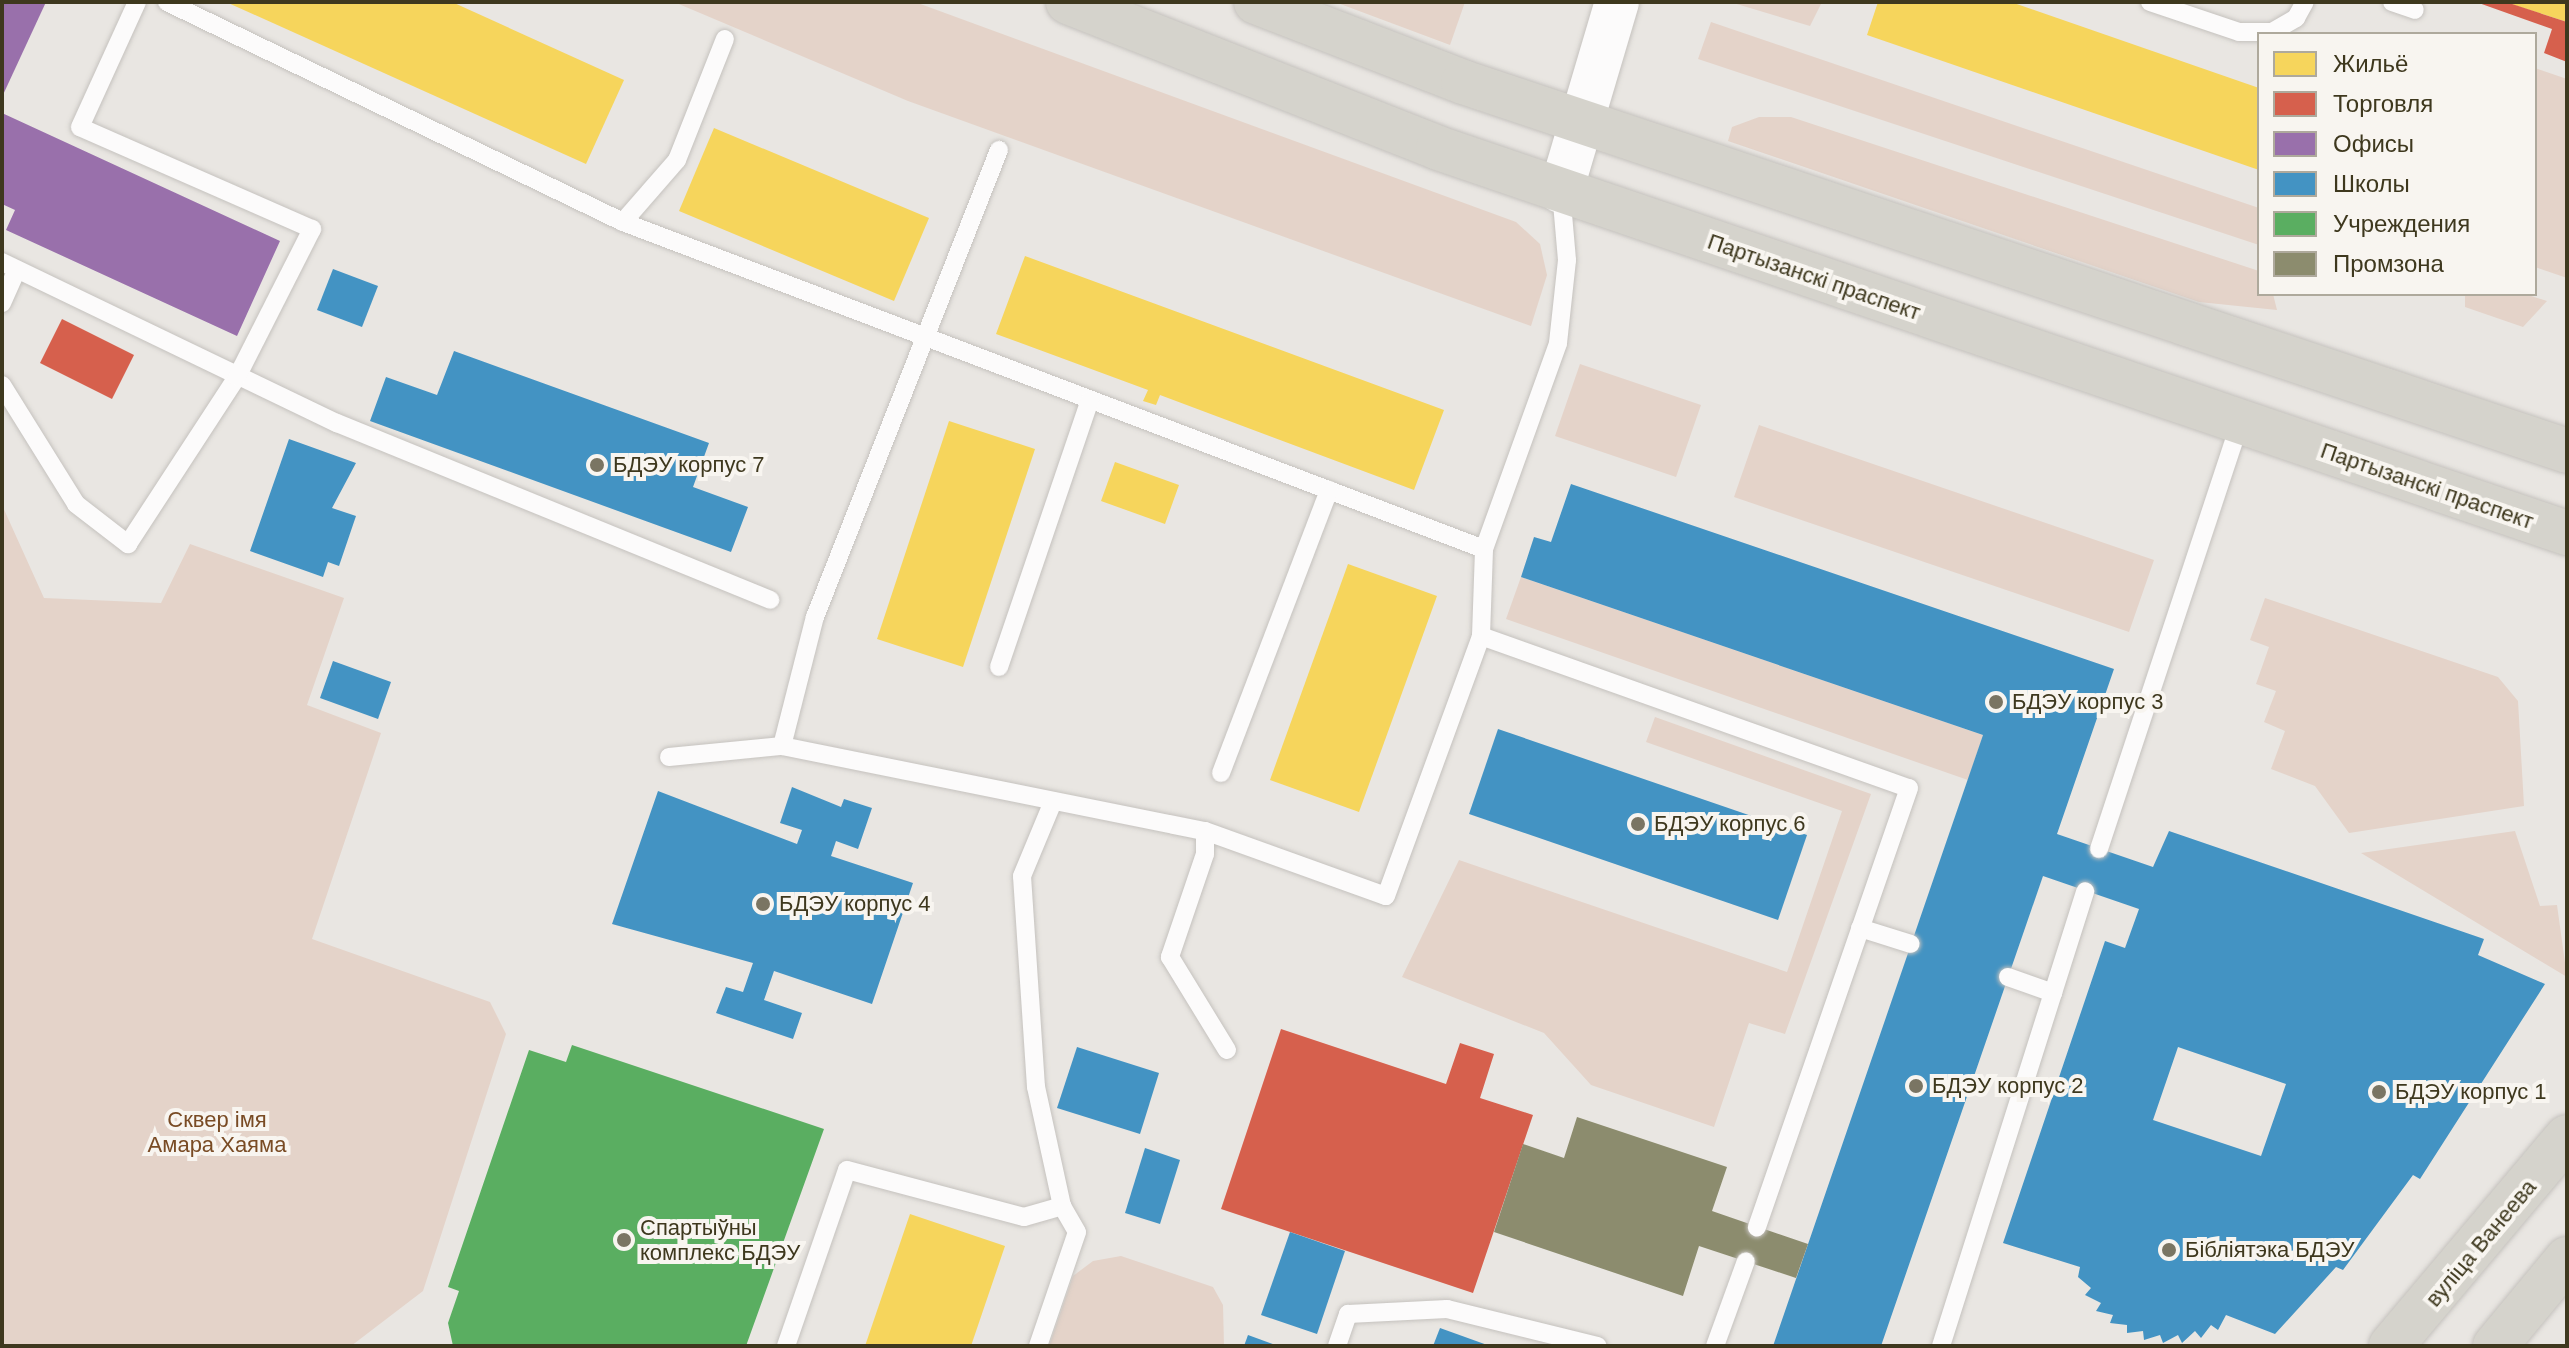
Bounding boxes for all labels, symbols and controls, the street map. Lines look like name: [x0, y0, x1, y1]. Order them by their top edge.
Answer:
legend: [2257, 32, 2537, 296]
text: Жильё: [2333, 50, 2408, 77]
text: Торговля: [2333, 90, 2433, 117]
text: Офисы: [2333, 130, 2414, 157]
text: Школы: [2333, 170, 2410, 197]
text: Учреждения: [2333, 210, 2470, 237]
street label: Партызанскі праспект: [1704, 228, 1924, 326]
text: Промзона: [2333, 250, 2444, 277]
street label: Партызанскі праспект: [2317, 437, 2537, 535]
place label: БДЭУ корпус 7: [613, 452, 765, 478]
marker: БДЭУ корпус 7: [588, 456, 606, 474]
place label: БДЭУ корпус 3: [2012, 689, 2164, 715]
marker: БДЭУ корпус 3: [1987, 693, 2005, 711]
place label: БДЭУ корпус 6: [1654, 811, 1806, 837]
marker: БДЭУ корпус 6: [1629, 815, 1647, 833]
place label: БДЭУ корпус 4: [779, 891, 931, 917]
marker: БДЭУ корпус 4: [754, 895, 772, 913]
place label: БДЭУ корпус 2: [1932, 1073, 2084, 1099]
marker: БДЭУ корпус 2: [1907, 1077, 1925, 1095]
place label: БДЭУ корпус 1: [2395, 1079, 2547, 1105]
marker: БДЭУ корпус 1: [2370, 1083, 2388, 1101]
park label: Сквер імя Амара Хаяма: [148, 1106, 286, 1158]
street label: вуліца Ванеева: [2420, 1174, 2542, 1312]
place label: Спартыўны комплекс БДЭУ: [640, 1214, 800, 1266]
marker: Спартыўны комплекс БДЭУ: [615, 1231, 633, 1249]
place label: Бібліятэка БДЭУ: [2185, 1237, 2354, 1263]
marker: Бібліятэка БДЭУ: [2160, 1241, 2178, 1259]

